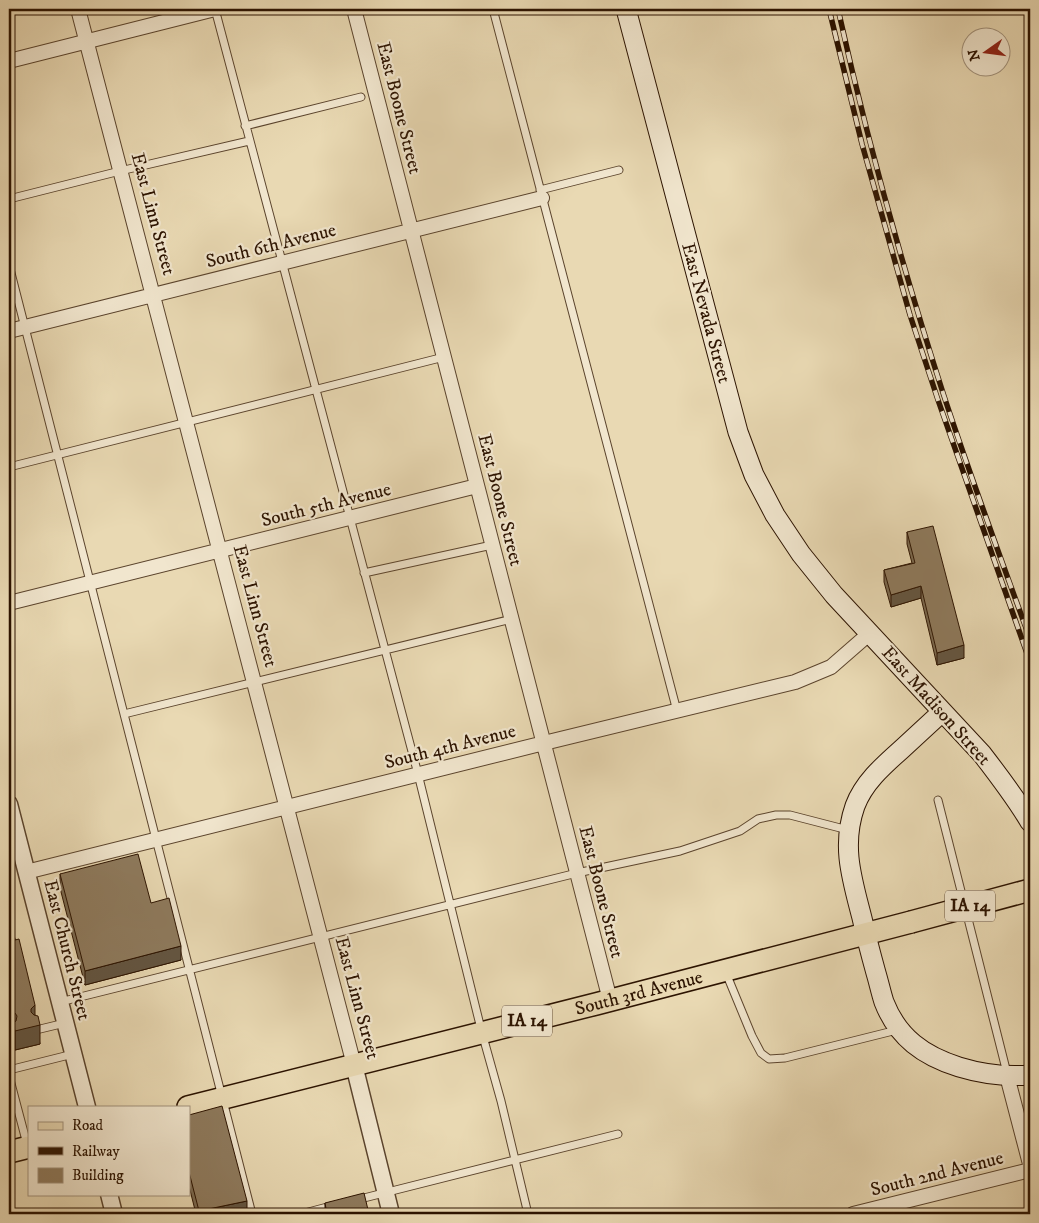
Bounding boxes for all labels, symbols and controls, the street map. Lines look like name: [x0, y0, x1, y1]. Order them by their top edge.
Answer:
north arrow: [962, 28, 1012, 78]
street label: East Boone Street: [371, 40, 427, 176]
text: N: [964, 47, 984, 63]
street label: East Linn Street: [126, 150, 180, 278]
street label: South 6th Avenue: [204, 219, 339, 273]
street label: East Nevada Street: [676, 240, 736, 386]
street label: East Boone Street: [472, 432, 528, 568]
street label: South 5th Avenue: [259, 478, 393, 532]
street label: East Linn Street: [228, 542, 282, 670]
street label: East Madison Street: [876, 642, 996, 770]
street label: South 4th Avenue: [382, 720, 518, 774]
street label: East Boone Street: [573, 824, 629, 960]
street label: East Church Street: [38, 877, 96, 1023]
road number: IA 14: [945, 890, 995, 921]
street label: East Linn Street: [330, 934, 384, 1062]
street label: South 3rd Avenue: [573, 965, 705, 1020]
road number: IA 14: [502, 1006, 552, 1036]
legend: [28, 1106, 190, 1196]
text: Road: [72, 1116, 104, 1135]
text: Railway: [72, 1142, 120, 1161]
street label: South 2nd Avenue: [868, 1146, 1006, 1202]
text: Building: [72, 1166, 124, 1185]

